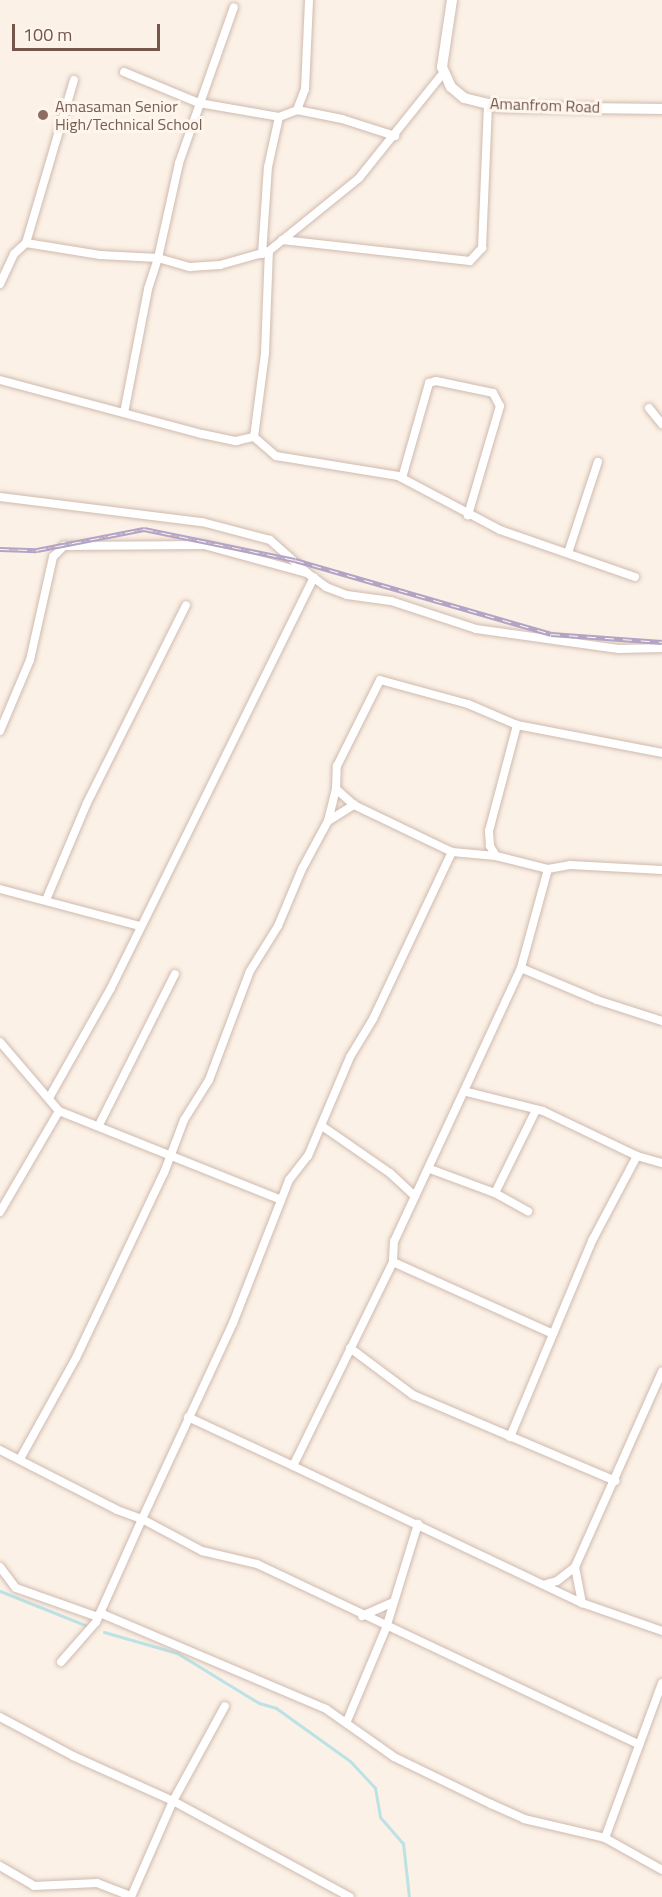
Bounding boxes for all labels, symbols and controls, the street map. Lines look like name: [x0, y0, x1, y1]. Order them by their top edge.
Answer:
scale bar: [15, 12, 164, 50]
text: 100 m: [23, 21, 72, 48]
street label: Amanfrom Road: [490, 93, 600, 117]
place label: Amasaman Senior High/Technical School: [55, 96, 202, 134]
marker: Amasaman Senior High/Technical School: [36, 108, 50, 122]

